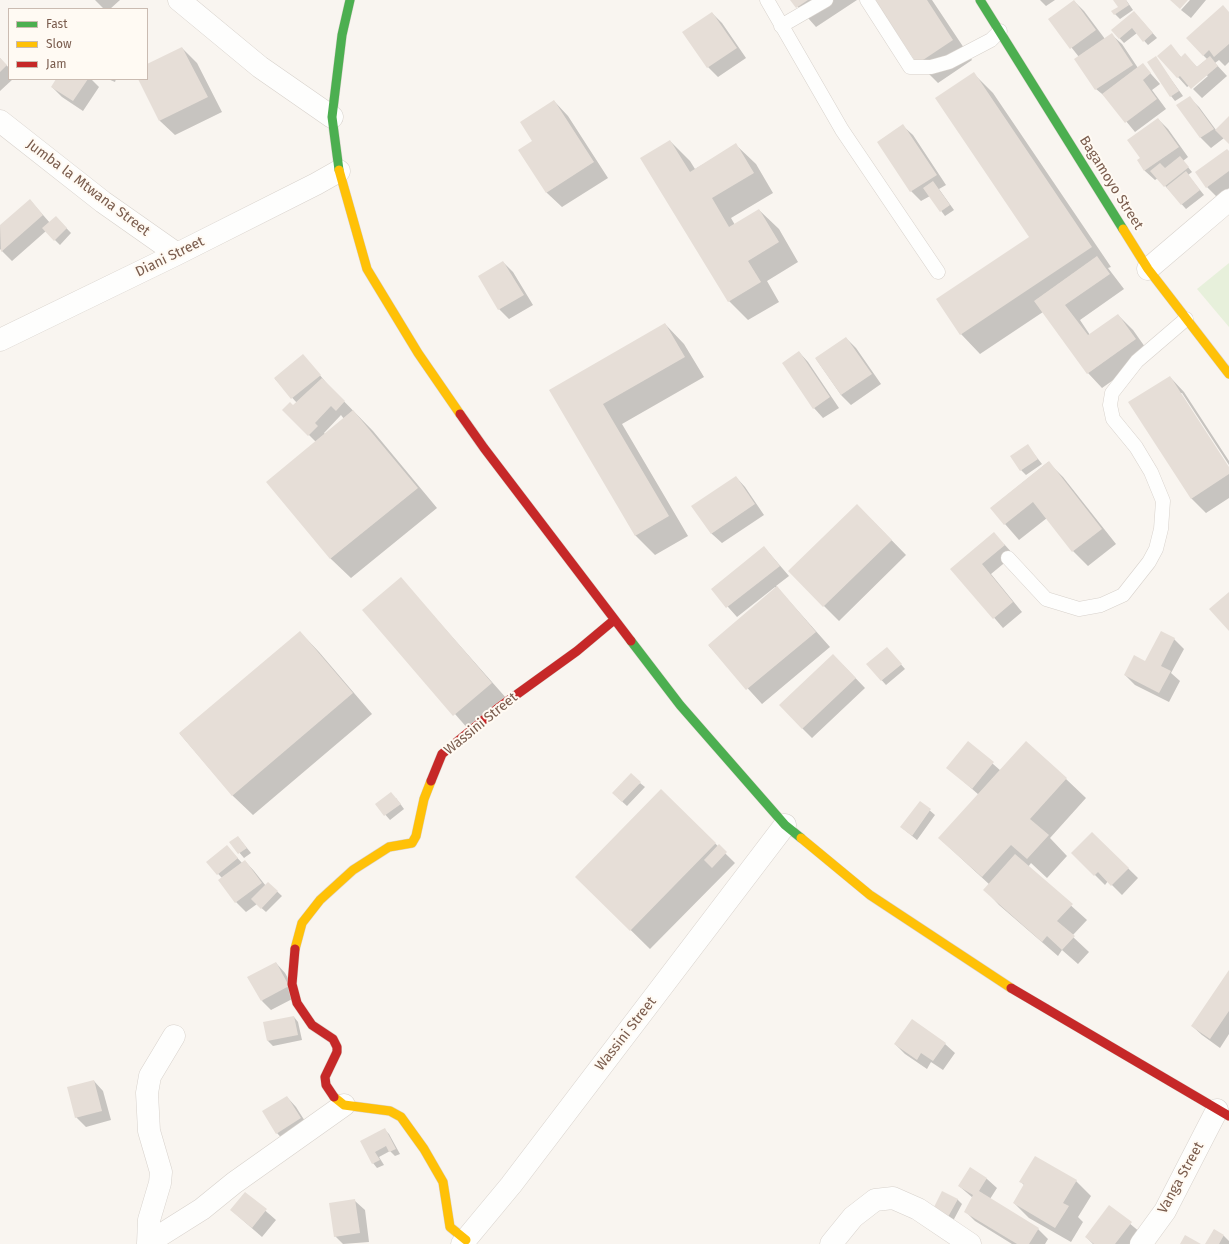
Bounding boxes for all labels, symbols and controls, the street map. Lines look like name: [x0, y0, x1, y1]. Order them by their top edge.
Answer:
legend: [8, 8, 148, 80]
text: Fast: [46, 17, 68, 31]
text: Slow: [46, 37, 72, 51]
text: Jam: [46, 57, 66, 71]
street label: Bagamoyo Street: [1075, 133, 1147, 233]
street label: Jumba la Mtwana Street: [23, 136, 153, 240]
street label: Diani Street: [133, 233, 207, 281]
street label: Wassini Street: [441, 689, 521, 759]
street label: Wassini Street: [592, 994, 660, 1074]
street label: Vanga Street: [1154, 1139, 1208, 1217]

